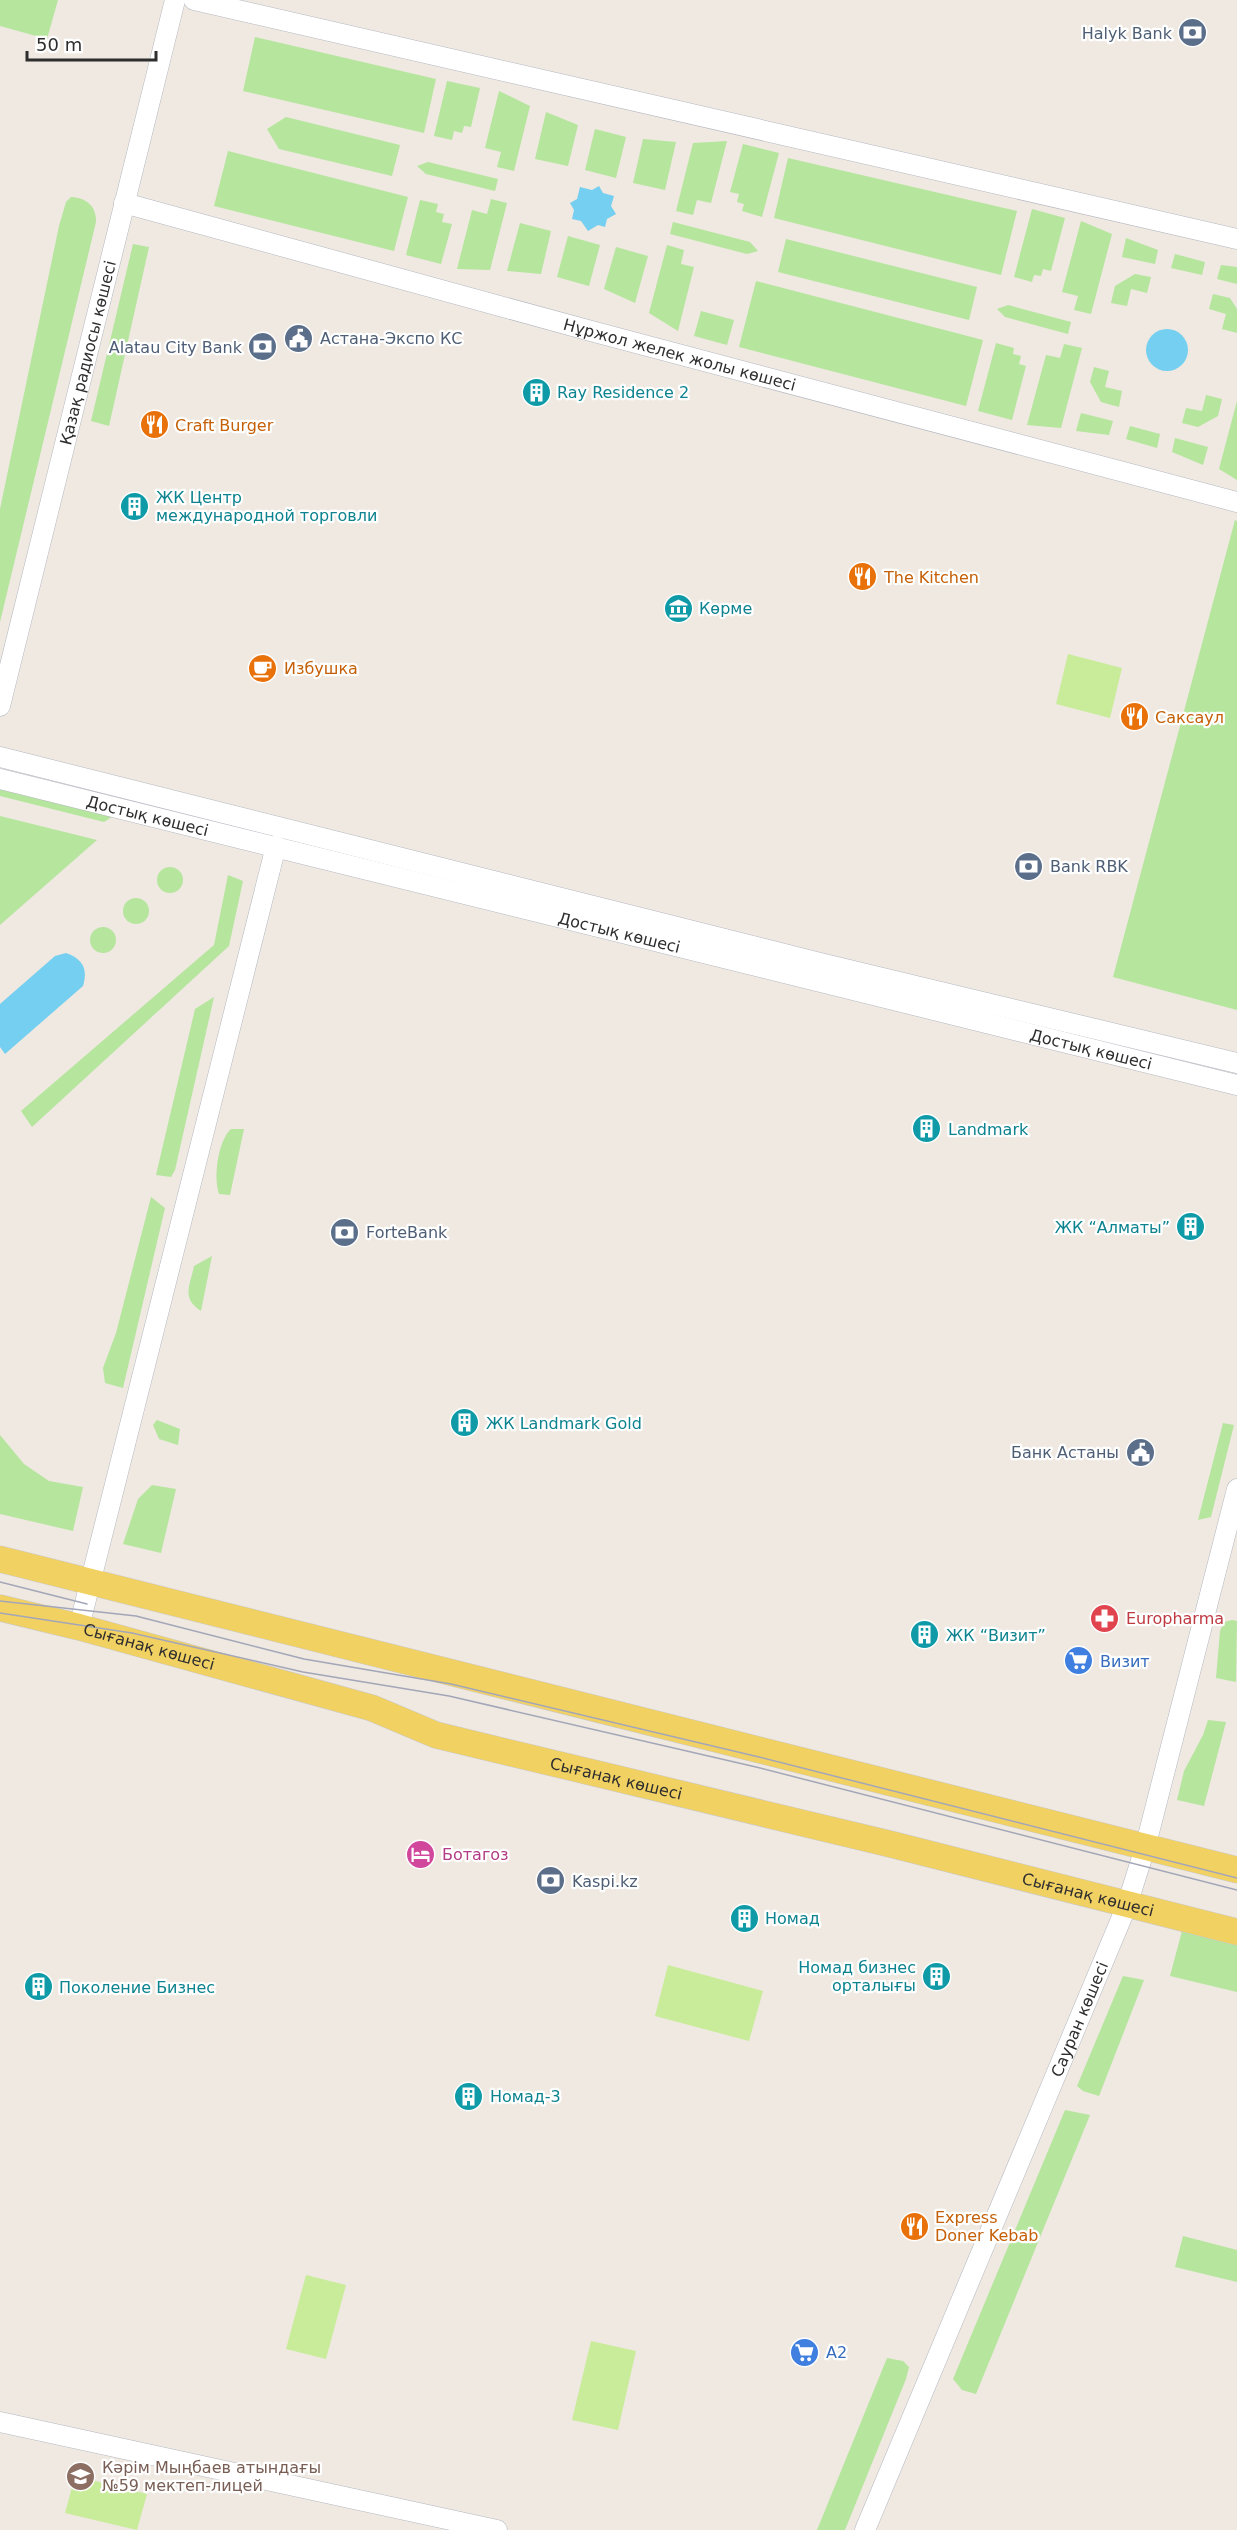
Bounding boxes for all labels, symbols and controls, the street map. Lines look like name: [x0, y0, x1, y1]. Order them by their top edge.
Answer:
bank icon: Halyk Bank: [1177, 17, 1209, 49]
scale bar: [27, 24, 156, 62]
place label: Halyk Bank: [1082, 24, 1173, 43]
text: 50 m: [36, 34, 82, 55]
street label: Қазақ радиосы көшесі: [56, 259, 120, 447]
street label: Нұржол желек жолы көшесі: [561, 315, 798, 395]
public building icon: Астана-Экспо КС: [283, 322, 315, 354]
place label: Астана-Экспо КС: [320, 329, 462, 348]
bank icon: Alatau City Bank: [247, 331, 279, 363]
place label: Alatau City Bank: [109, 338, 243, 357]
building icon: Ray Residence 2: [520, 376, 552, 408]
place label: Ray Residence 2: [557, 383, 689, 402]
restaurant icon: Craft Burger: [138, 409, 170, 441]
place label: Craft Burger: [175, 416, 274, 435]
place label: ЖК Центр международной торговли: [156, 488, 377, 525]
building icon: ЖК Центр международной торговли: [119, 490, 151, 522]
restaurant icon: The Kitchen: [847, 561, 879, 593]
place label: The Kitchen: [883, 568, 979, 587]
museum icon: Көрме: [662, 592, 694, 624]
place label: Көрме: [699, 599, 752, 618]
cafe icon: Избушка: [247, 652, 279, 684]
place label: Избушка: [284, 659, 358, 678]
restaurant icon: Саксаул: [1118, 701, 1150, 733]
place label: Саксаул: [1155, 708, 1224, 727]
street label: Достық көшесі: [84, 792, 210, 840]
bank icon: Bank RBK: [1013, 850, 1045, 882]
place label: Bank RBK: [1050, 857, 1128, 876]
street label: Достық көшесі: [556, 908, 682, 957]
street label: Достық көшесі: [1028, 1025, 1154, 1074]
building icon: Landmark: [911, 1113, 943, 1145]
place label: Landmark: [948, 1120, 1029, 1139]
building icon: ЖК “Алматы”: [1175, 1211, 1207, 1243]
bank icon: ForteBank: [329, 1216, 361, 1248]
place label: ЖК “Алматы”: [1055, 1218, 1170, 1237]
place label: ForteBank: [366, 1223, 448, 1242]
building icon: ЖК Landmark Gold: [449, 1407, 481, 1439]
place label: ЖК Landmark Gold: [486, 1414, 642, 1433]
public building icon: Банк Астаны: [1124, 1436, 1156, 1468]
place label: Банк Астаны: [1011, 1443, 1119, 1462]
pharmacy icon: Europharma: [1089, 1602, 1121, 1634]
place label: Europharma: [1126, 1609, 1224, 1628]
building icon: ЖК “Визит”: [909, 1619, 941, 1651]
street label: Сығанақ көшесі: [81, 1620, 217, 1674]
place label: ЖК “Визит”: [946, 1626, 1046, 1645]
supermarket icon: Визит: [1063, 1645, 1095, 1677]
place label: Визит: [1100, 1652, 1150, 1671]
street label: Сығанақ көшесі: [548, 1754, 684, 1804]
hotel icon: Ботагоз: [405, 1838, 437, 1870]
place label: Ботагоз: [442, 1845, 509, 1864]
bank icon: Kaspi.kz: [535, 1865, 567, 1897]
street label: Сығанақ көшесі: [1020, 1869, 1156, 1921]
place label: Kaspi.kz: [572, 1872, 638, 1891]
building icon: Номад: [728, 1902, 760, 1934]
place label: Номад: [765, 1909, 820, 1928]
place label: Номад бизнес орталығы: [798, 1958, 916, 1995]
street label: Сауран көшесі: [1047, 1959, 1112, 2080]
building icon: Номад бизнес орталығы: [921, 1960, 953, 1992]
building icon: Поколение Бизнес: [22, 1971, 54, 2003]
place label: Поколение Бизнес: [59, 1978, 215, 1997]
building icon: Номад-3: [453, 2080, 485, 2112]
place label: Номад-3: [490, 2087, 561, 2106]
place label: Express Doner Kebab: [935, 2208, 1038, 2245]
restaurant icon: Express Doner Kebab: [898, 2210, 930, 2242]
supermarket icon: А2: [789, 2336, 821, 2368]
place label: А2: [826, 2343, 847, 2362]
place label: Кәрім Мыңбаев атындағы №59 мектеп-лицей: [102, 2458, 321, 2495]
school or university icon: Кәрім Мыңбаев атындағы №59 мектеп-лицей: [65, 2460, 97, 2492]

